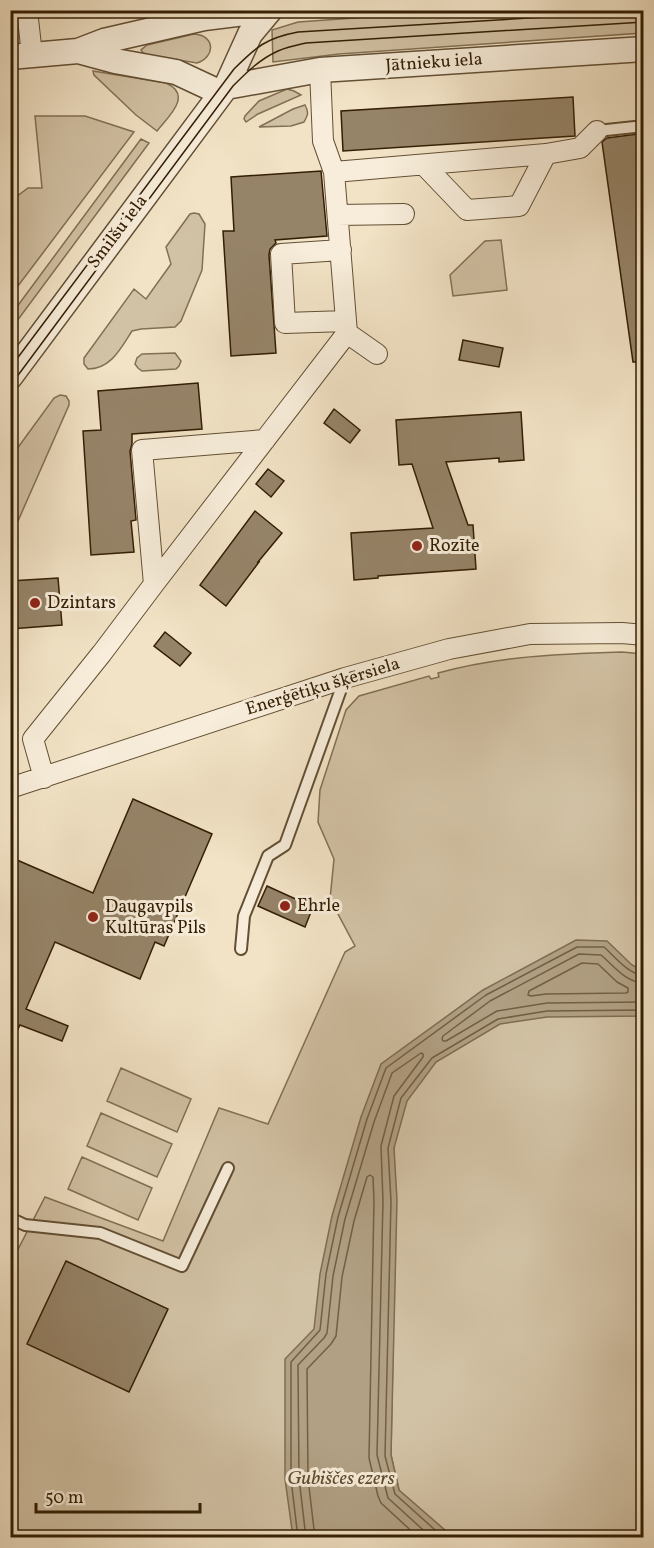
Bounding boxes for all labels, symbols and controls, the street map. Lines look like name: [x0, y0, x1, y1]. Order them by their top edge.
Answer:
street label: Jātnieku iela: [384, 47, 484, 79]
street label: Smilšu iela: [82, 190, 154, 274]
place label: Rozīte: [429, 534, 480, 559]
marker: Rozīte: [410, 539, 424, 553]
place label: Dzintars: [47, 591, 116, 616]
marker: Dzintars: [28, 596, 42, 610]
street label: Enerģētiķu šķērsiela: [243, 652, 403, 722]
place label: Ehrle: [297, 894, 340, 919]
place label: Daugavpils Kultūras Pils: [105, 895, 206, 941]
marker: Ehrle: [278, 899, 292, 913]
marker: Daugavpils Kultūras Pils: [86, 910, 100, 924]
water label: Gubiščes ezers: [287, 1465, 395, 1493]
scale bar: [36, 1476, 200, 1514]
text: 50 m: [45, 1486, 84, 1511]

